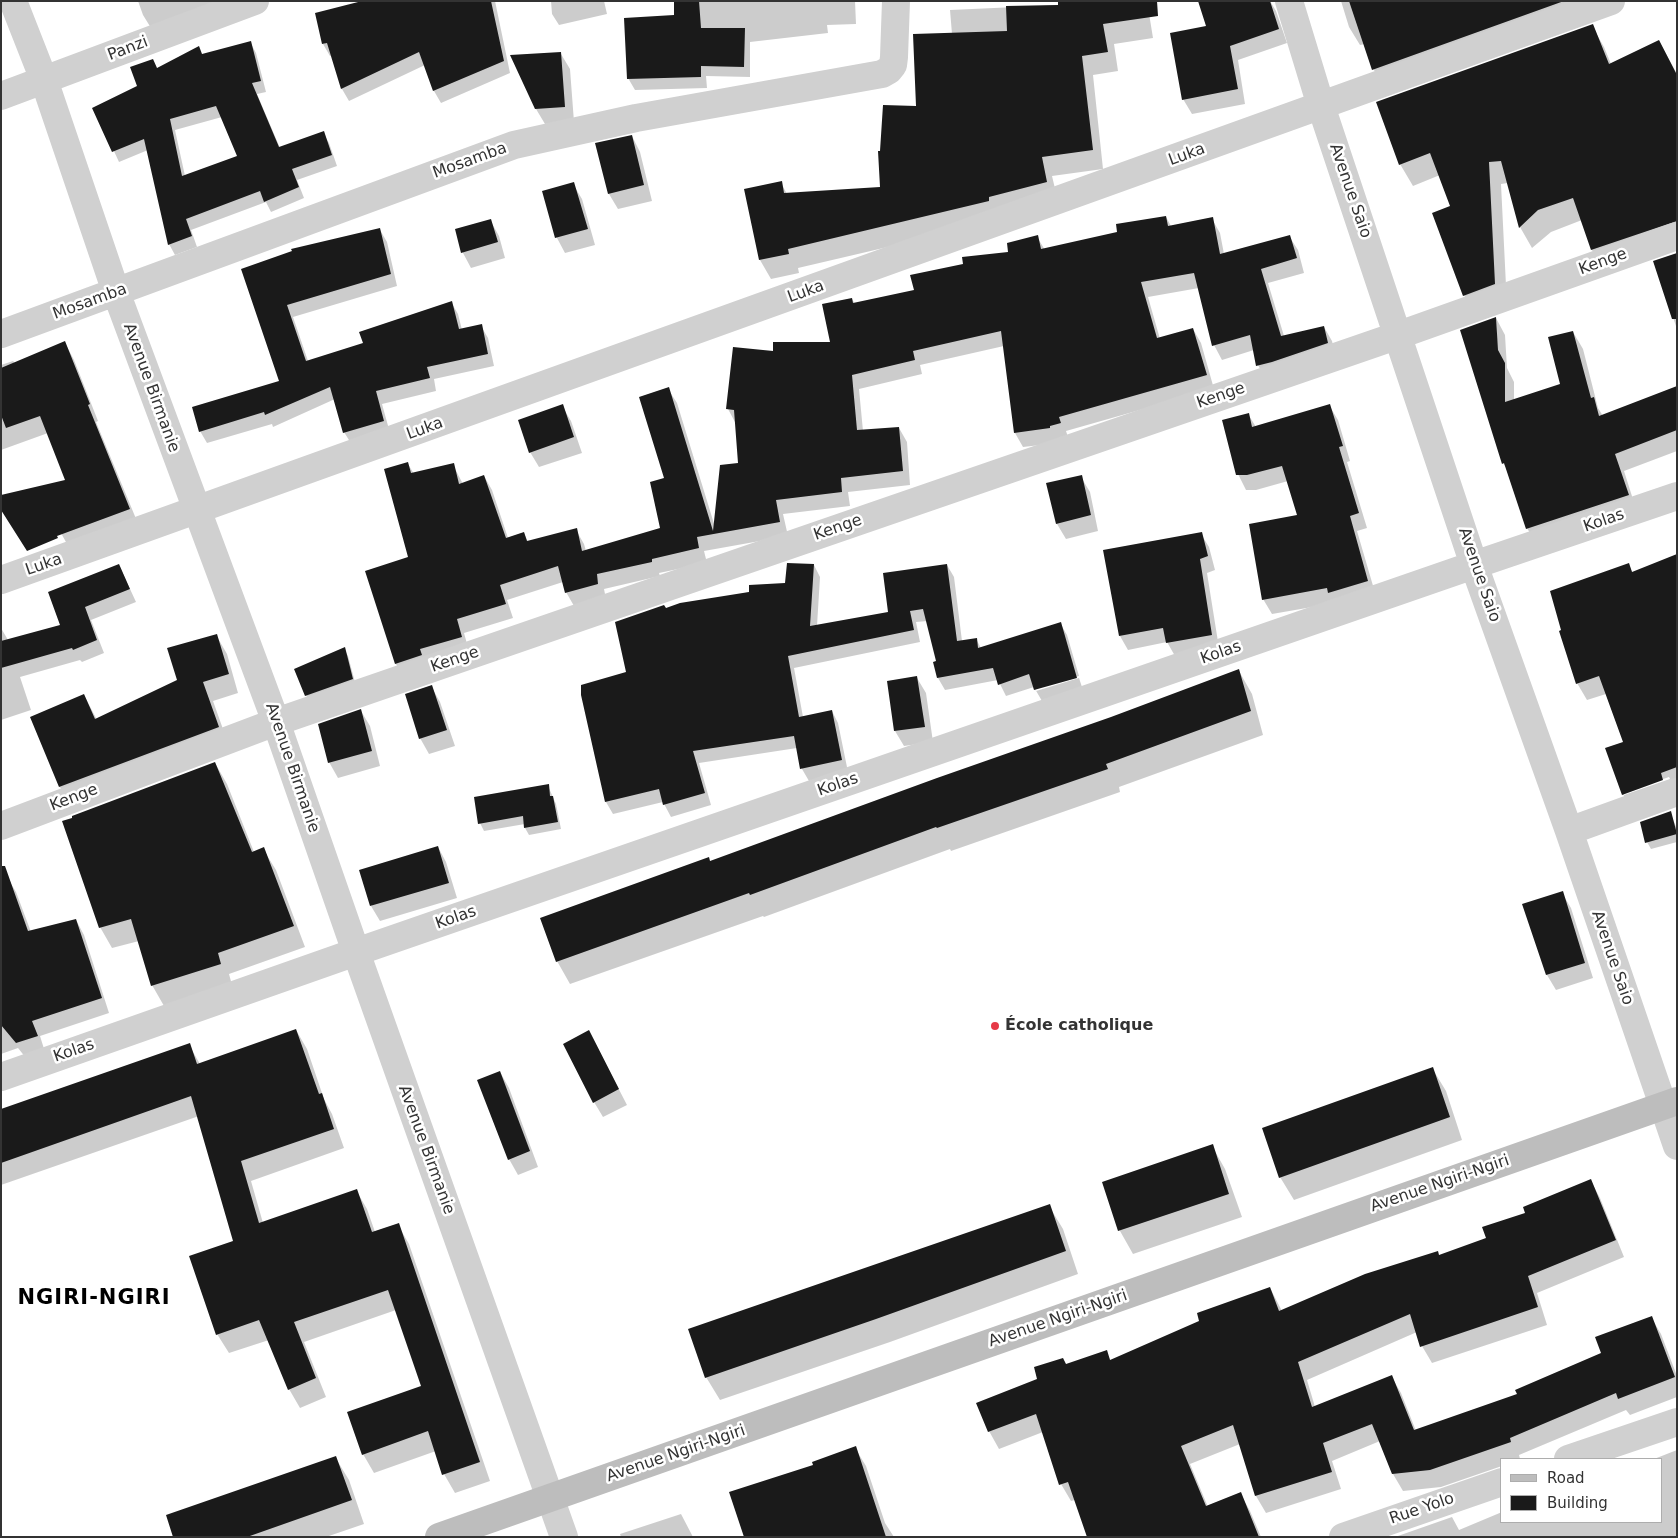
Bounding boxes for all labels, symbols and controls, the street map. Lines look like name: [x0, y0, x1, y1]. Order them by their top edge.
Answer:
street label: Panzi: [105, 33, 151, 65]
street label: Mosamba: [430, 139, 510, 183]
street label: Luka: [1166, 140, 1208, 170]
street label: Avenue Saio: [1325, 141, 1375, 241]
street label: Kenge: [1576, 244, 1630, 280]
street label: Luka: [785, 277, 827, 307]
street label: Mosamba: [50, 280, 130, 324]
street label: Avenue Birmanie: [119, 321, 183, 455]
street label: Kenge: [1194, 379, 1248, 413]
street label: Luka: [404, 414, 446, 444]
street label: Kolas: [1581, 505, 1627, 537]
street label: Kenge: [811, 511, 865, 545]
street label: Avenue Saio: [1454, 525, 1504, 625]
street label: Luka: [23, 550, 65, 580]
street label: Kolas: [1198, 637, 1244, 669]
street label: Kenge: [428, 643, 482, 677]
street label: Avenue Birmanie: [261, 701, 323, 835]
street label: Kolas: [815, 769, 861, 801]
street label: Kenge: [47, 780, 101, 816]
street label: Kolas: [433, 902, 479, 934]
street label: Avenue Saio: [1587, 908, 1637, 1008]
place label: École catholique: [1005, 1016, 1153, 1036]
marker: École catholique: [989, 1020, 1001, 1032]
street label: Kolas: [51, 1035, 97, 1067]
street label: Avenue Birmanie: [394, 1083, 458, 1217]
street label: Avenue Ngiri-Ngiri: [1368, 1151, 1512, 1217]
district label: NGIRI-NGIRI: [16, 1286, 172, 1312]
street label: Avenue Ngiri-Ngiri: [986, 1286, 1130, 1352]
street label: Avenue Ngiri-Ngiri: [604, 1421, 748, 1487]
legend: [1500, 1458, 1663, 1523]
text: Road: [1547, 1469, 1585, 1487]
street label: Rue Yolo: [1387, 1489, 1457, 1529]
text: Building: [1547, 1494, 1608, 1512]

